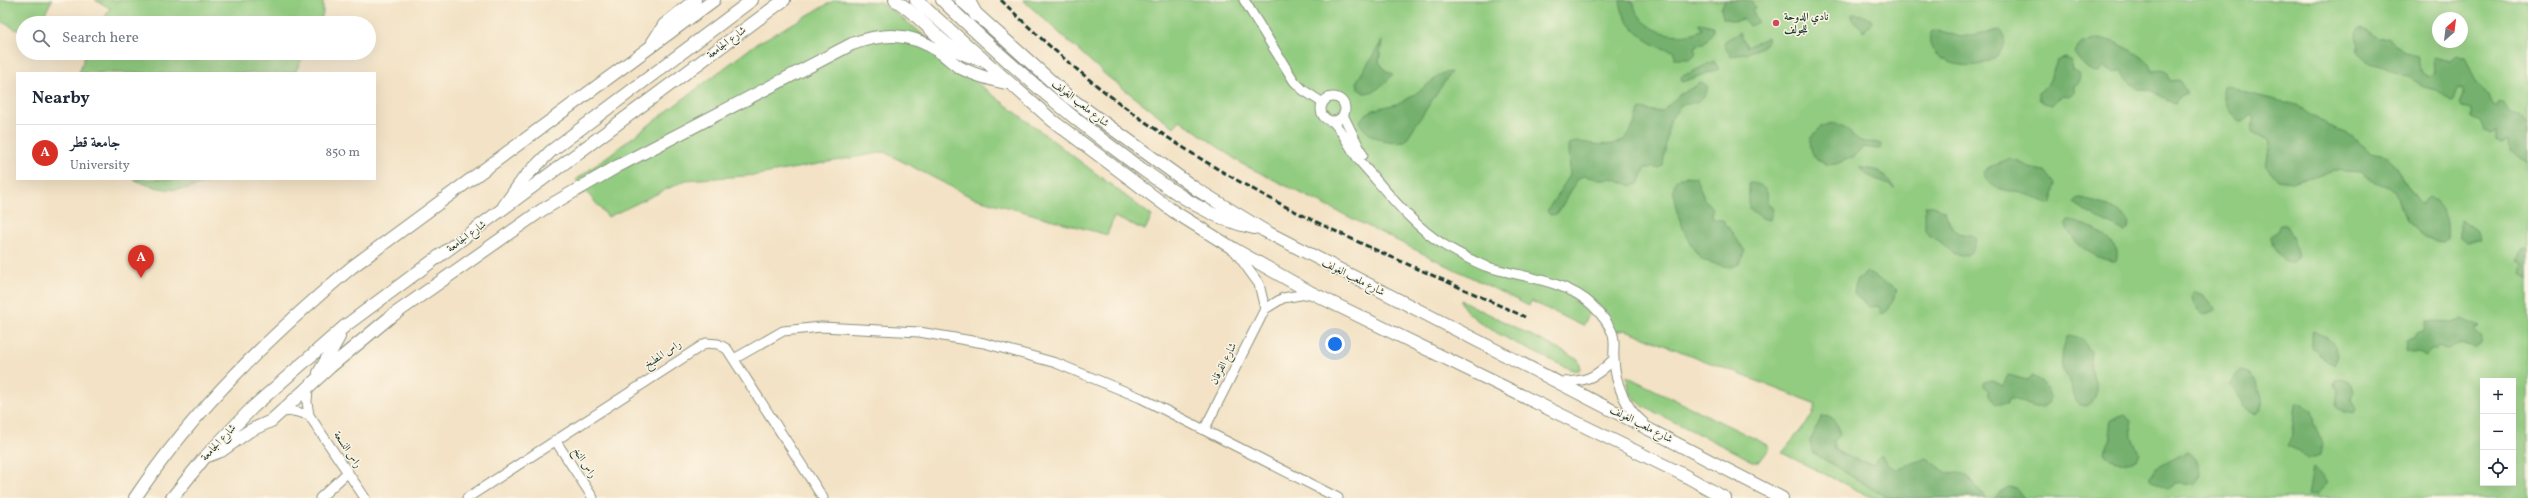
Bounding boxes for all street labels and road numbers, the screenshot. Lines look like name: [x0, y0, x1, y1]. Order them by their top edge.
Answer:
street label: شارع الجامعة: [704, 23, 750, 64]
street label: شارع ملعب الغولف: [1048, 77, 1112, 132]
street label: شارع الجامعة: [444, 218, 490, 257]
street label: شارع ملعب الغولف: [1318, 256, 1387, 301]
street label: راس المطبخ: [641, 337, 686, 374]
street label: شارع الفرقان: [1207, 340, 1242, 388]
street label: شارع ملعب الغولف: [1606, 403, 1675, 448]
street label: شارع الجامعة: [198, 421, 241, 465]
street label: راس النسعة: [329, 429, 365, 471]
street label: راس النخ: [567, 445, 600, 482]

